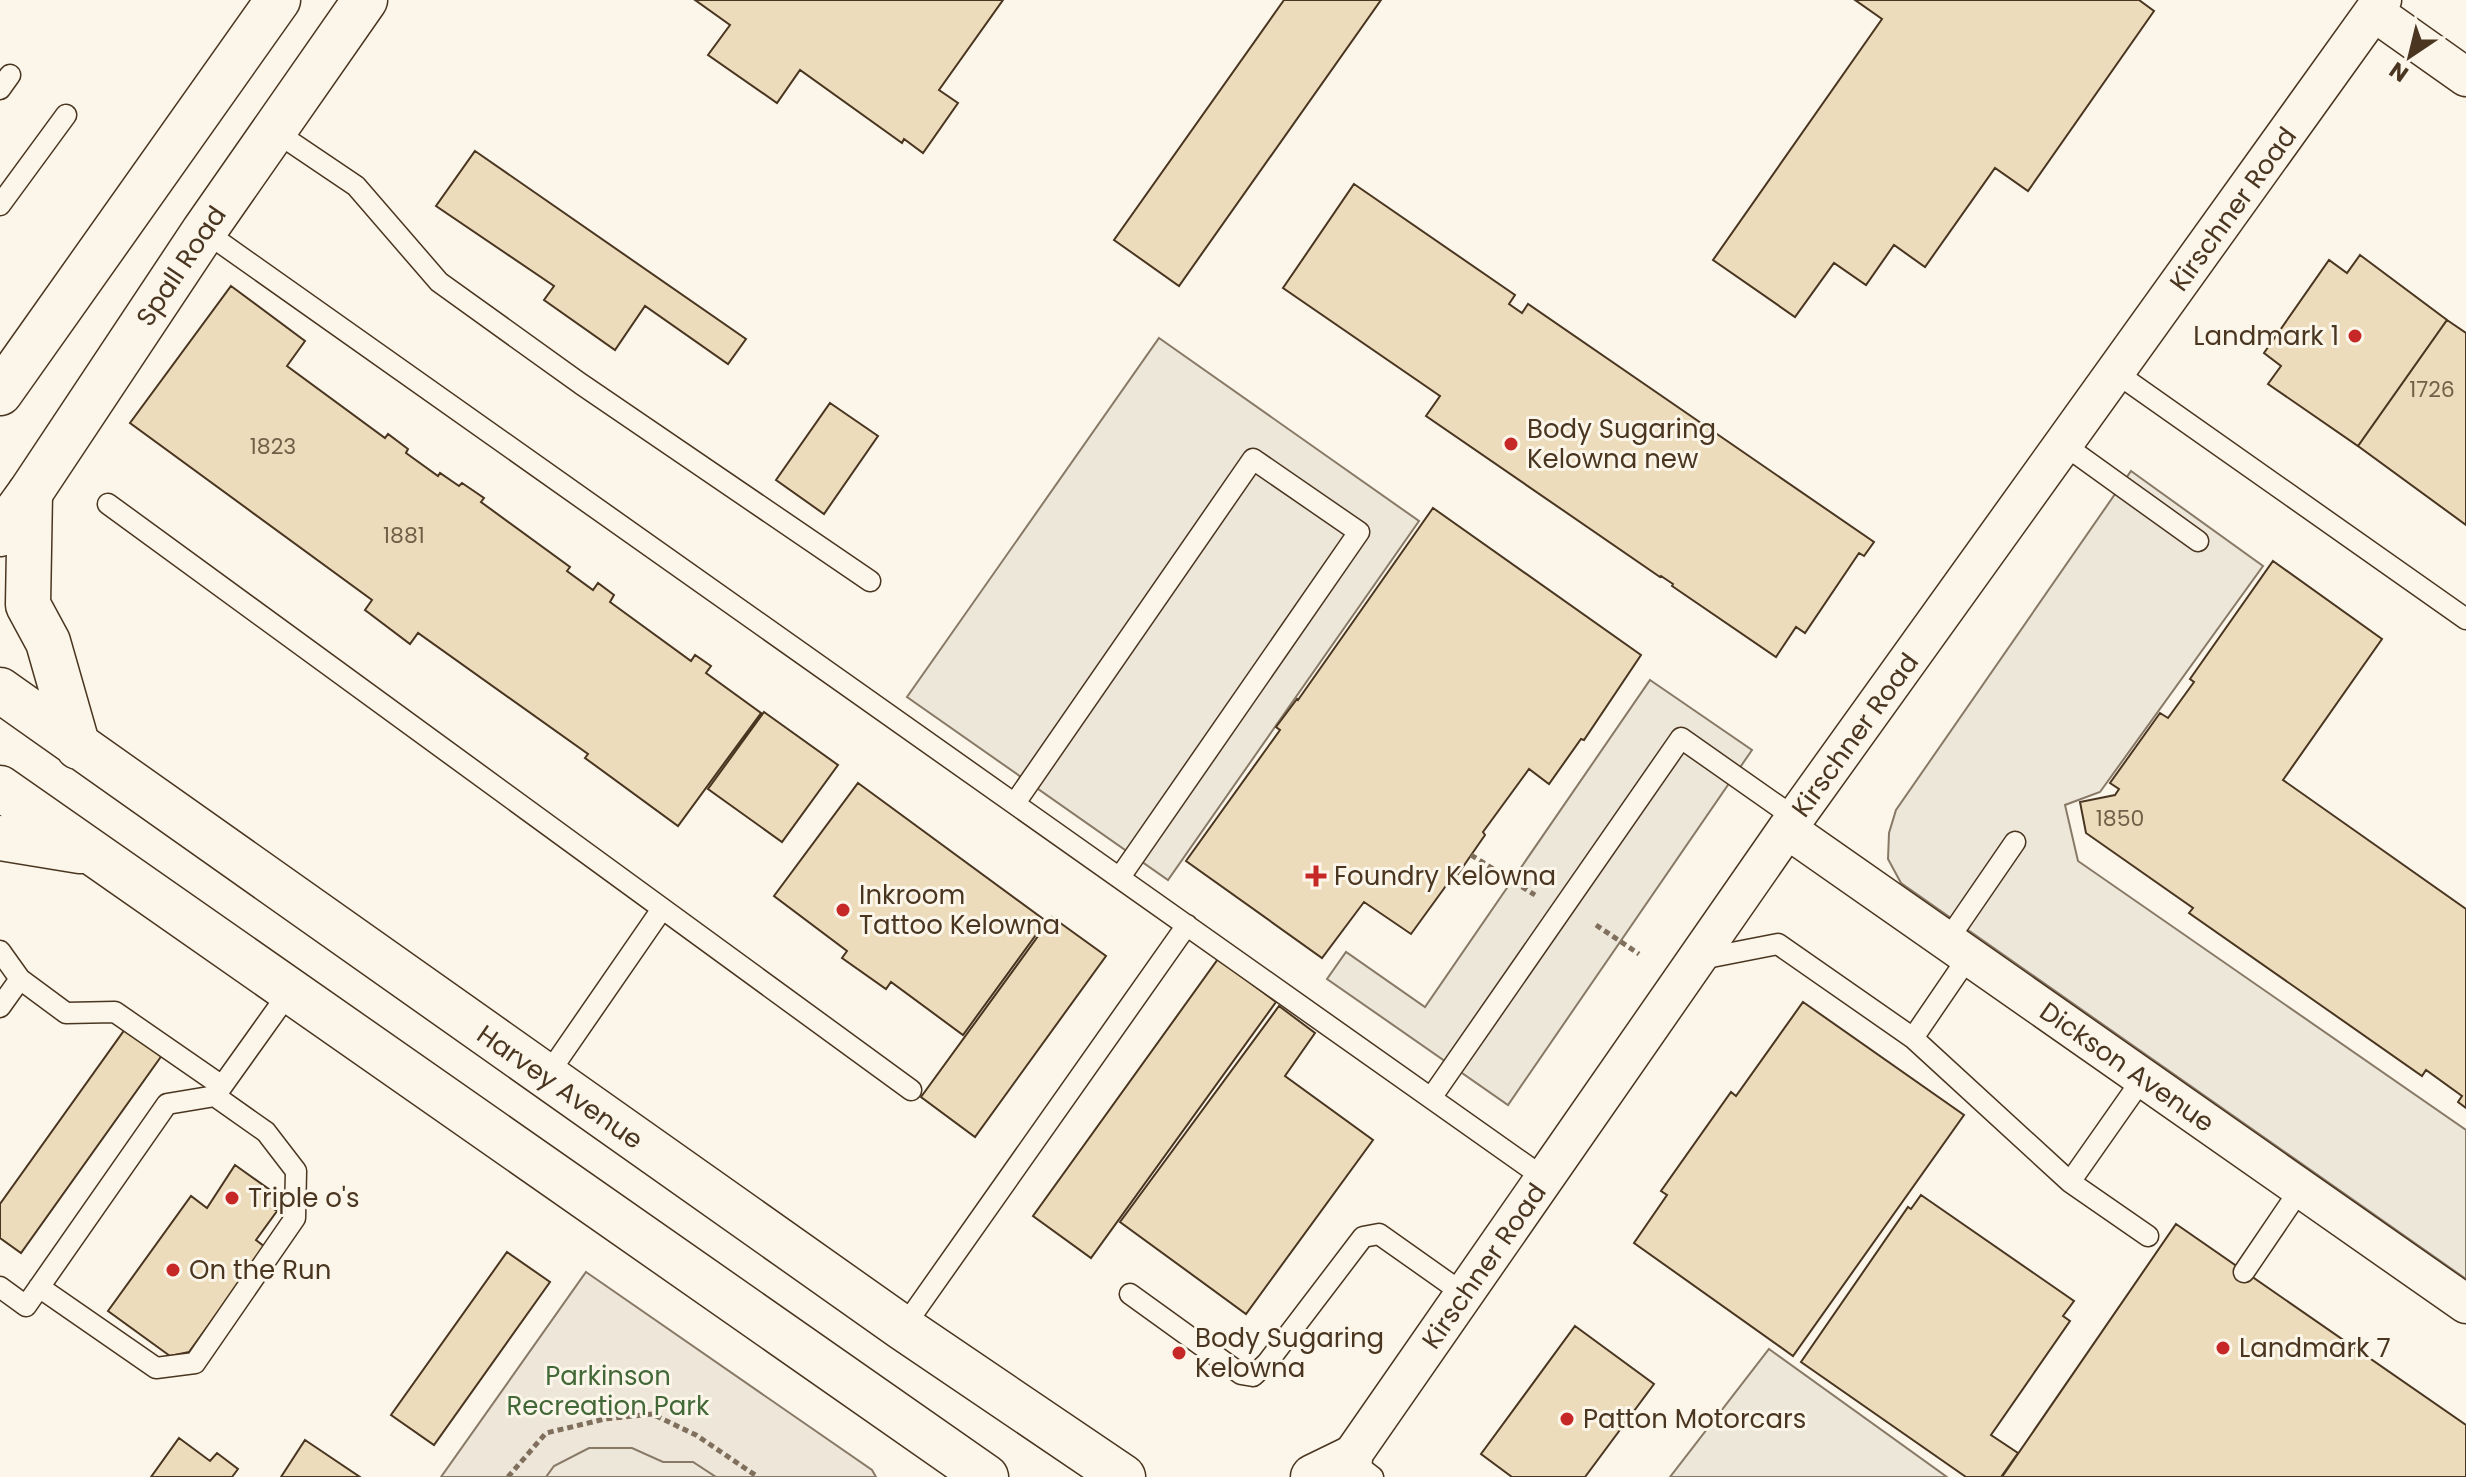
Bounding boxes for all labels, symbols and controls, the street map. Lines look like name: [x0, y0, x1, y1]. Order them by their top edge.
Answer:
north arrow: [2370, 16, 2450, 96]
text: N: [2383, 55, 2414, 89]
street label: Kirschner Road: [2161, 120, 2305, 298]
street label: Spall Road: [128, 199, 234, 333]
place label: Landmark 1: [2193, 318, 2339, 354]
marker: Landmark 1: [2346, 327, 2364, 345]
house number: 1726: [2409, 374, 2455, 405]
place label: Body Sugaring Kelowna new: [1527, 411, 1716, 477]
house number: 1823: [250, 431, 296, 462]
marker: Body Sugaring Kelowna new: [1502, 435, 1520, 453]
house number: 1881: [383, 520, 425, 551]
street label: Kirschner Road: [1783, 646, 1927, 824]
house number: 1850: [2096, 803, 2144, 834]
place label: Foundry Kelowna: [1334, 858, 1556, 894]
marker: Foundry Kelowna: [1305, 865, 1327, 887]
place label: Inkroom Tattoo Kelowna: [859, 877, 1060, 943]
marker: Inkroom Tattoo Kelowna: [834, 901, 852, 919]
street label: Dickson Avenue: [2033, 993, 2221, 1141]
street label: Harvey Avenue: [470, 1016, 650, 1158]
street label: Kirschner Road: [1413, 1176, 1555, 1356]
place label: Triple o's: [248, 1180, 360, 1216]
marker: Triple o's: [223, 1189, 241, 1207]
place label: On the Run: [189, 1252, 331, 1288]
marker: On the Run: [164, 1261, 182, 1279]
place label: Body Sugaring Kelowna: [1195, 1320, 1384, 1386]
place label: Landmark 7: [2239, 1330, 2391, 1366]
marker: Landmark 7: [2214, 1339, 2232, 1357]
marker: Body Sugaring Kelowna: [1170, 1344, 1188, 1362]
park label: Parkinson Recreation Park: [507, 1358, 710, 1424]
place label: Patton Motorcars: [1583, 1401, 1806, 1437]
marker: Patton Motorcars: [1558, 1410, 1576, 1428]

